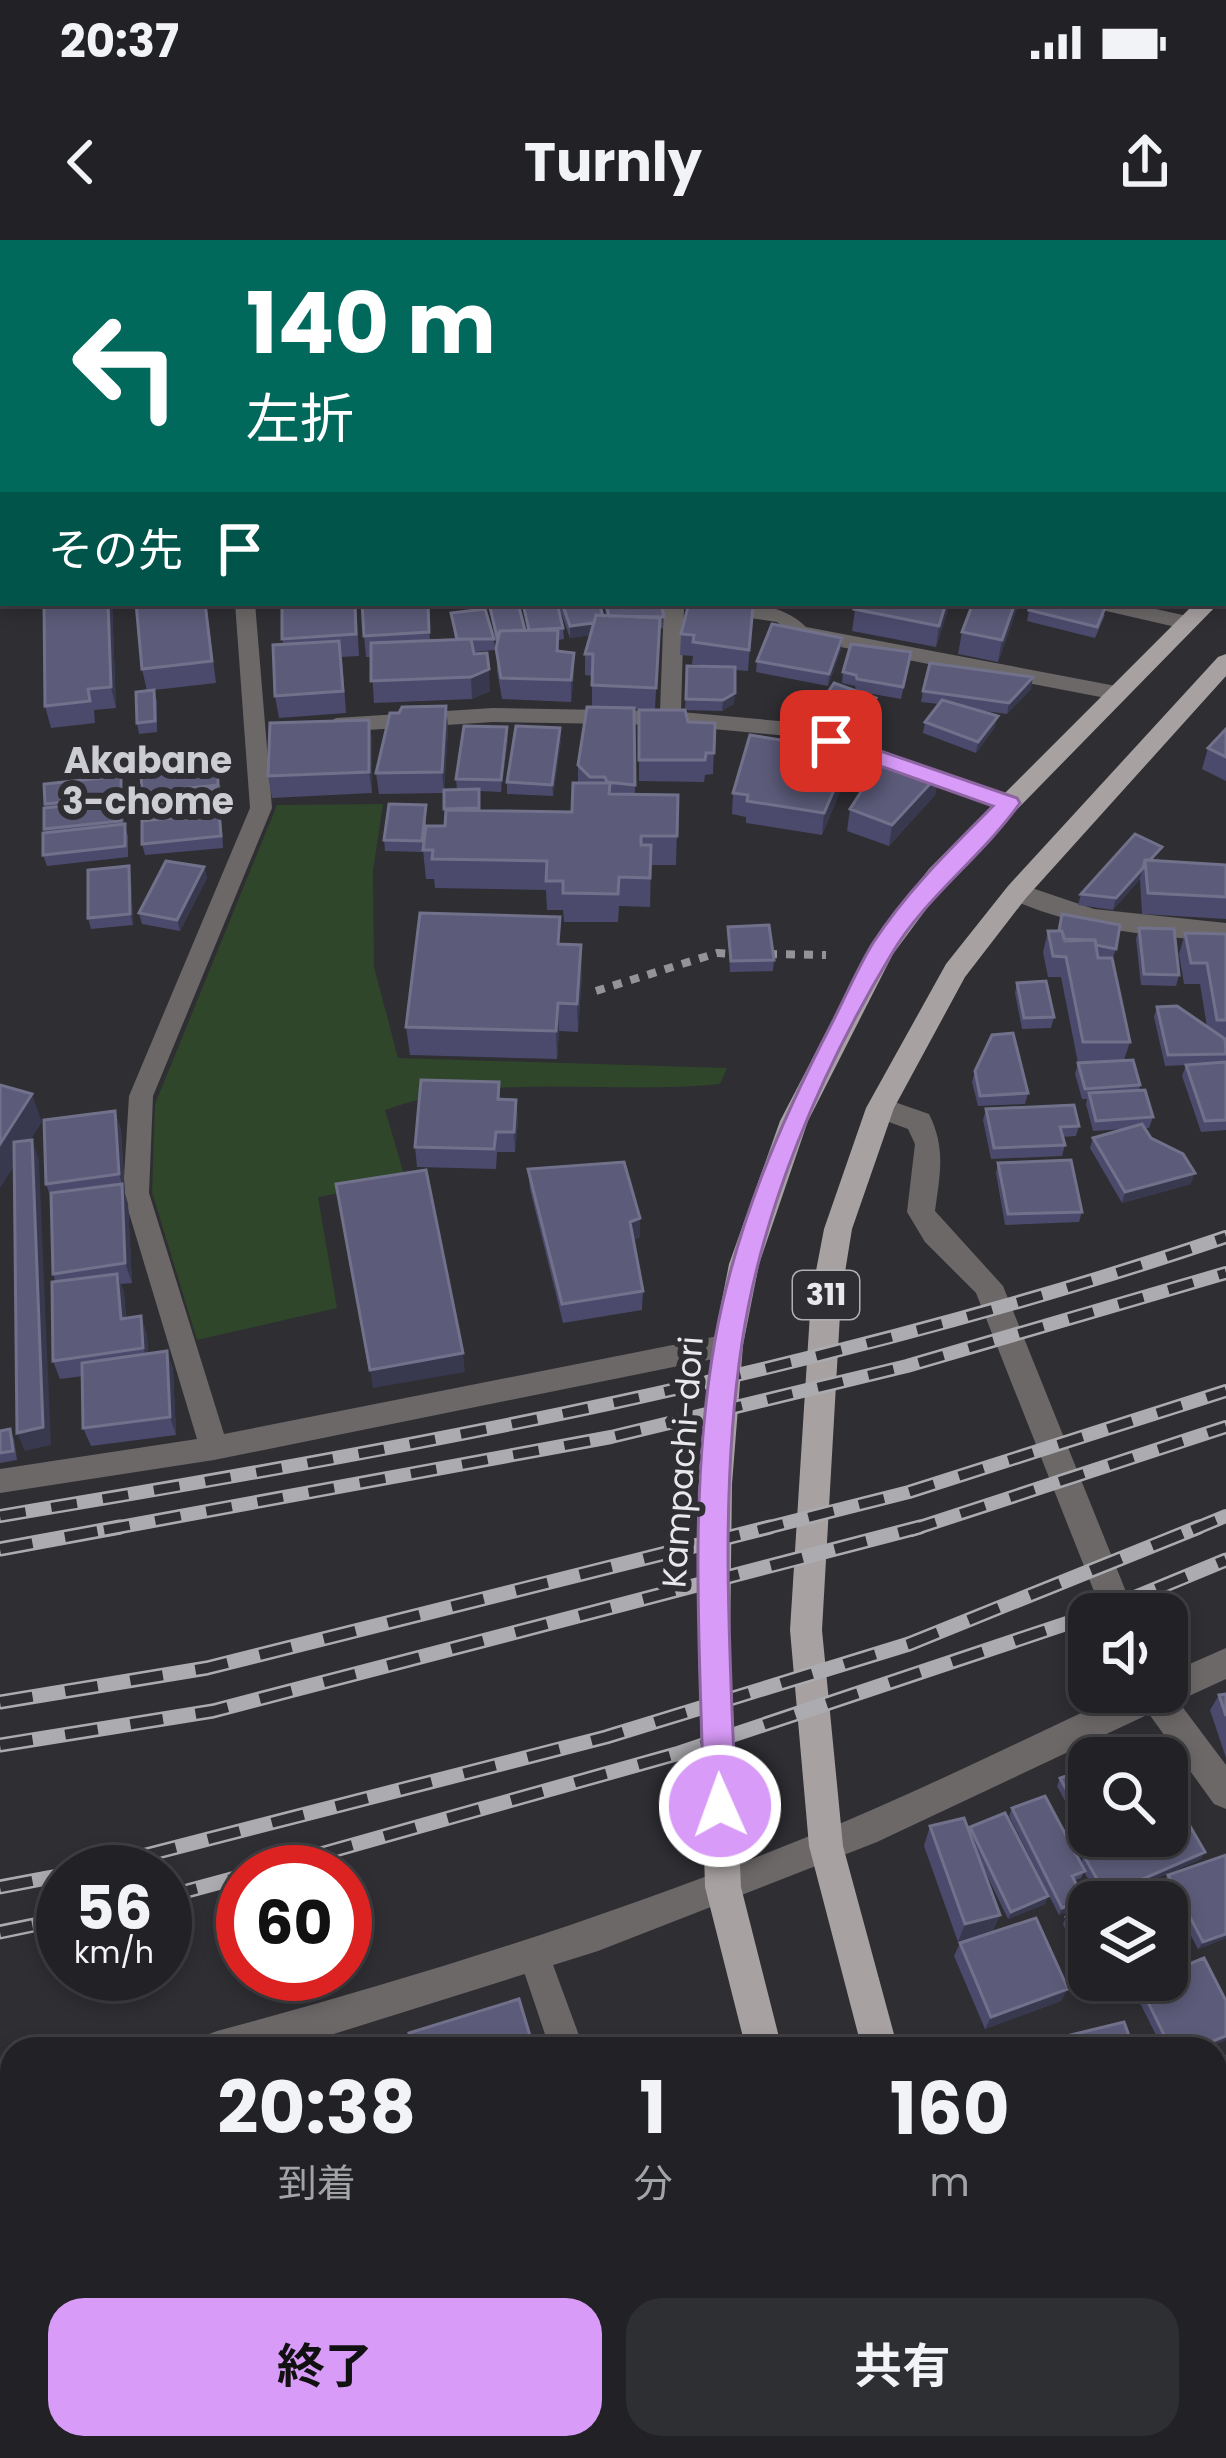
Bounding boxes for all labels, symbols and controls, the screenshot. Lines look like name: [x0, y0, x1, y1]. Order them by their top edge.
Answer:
text: 20:37: [60, 10, 179, 73]
text: Turnly: [524, 124, 702, 200]
icon: back: [48, 129, 114, 195]
icon: share: [1112, 129, 1178, 195]
text: 140 m: [246, 265, 496, 382]
icon: left: [48, 288, 204, 444]
text: 左折: [246, 381, 354, 457]
icon: arrive: [207, 516, 273, 582]
text: その先: [48, 519, 183, 582]
pin: [780, 690, 882, 792]
icon: arrive: [798, 708, 864, 774]
district label: Akabane 3-chome: [62, 735, 234, 827]
road number: 311: [793, 1271, 859, 1319]
street label: Kampachi-dori: [650, 1335, 715, 1589]
map controls: [1068, 1593, 1188, 2001]
button: sound: [1068, 1593, 1188, 1713]
button: search: [1068, 1737, 1188, 1857]
position arrow: [657, 1743, 783, 1869]
speed limit sign: 60: [216, 1845, 372, 2001]
text: 56: [75, 1866, 153, 1950]
button: layers: [1068, 1881, 1188, 2001]
text: km/h: [74, 1931, 154, 1974]
text: 20:38: [217, 2057, 416, 2158]
text: 1: [639, 2057, 666, 2158]
text: 160: [890, 2058, 1010, 2159]
text: m: [930, 2155, 970, 2210]
text: 到着: [278, 2156, 356, 2211]
text: 分: [633, 2156, 672, 2211]
button: 終了: [48, 2298, 602, 2436]
button: 共有: [626, 2298, 1179, 2436]

